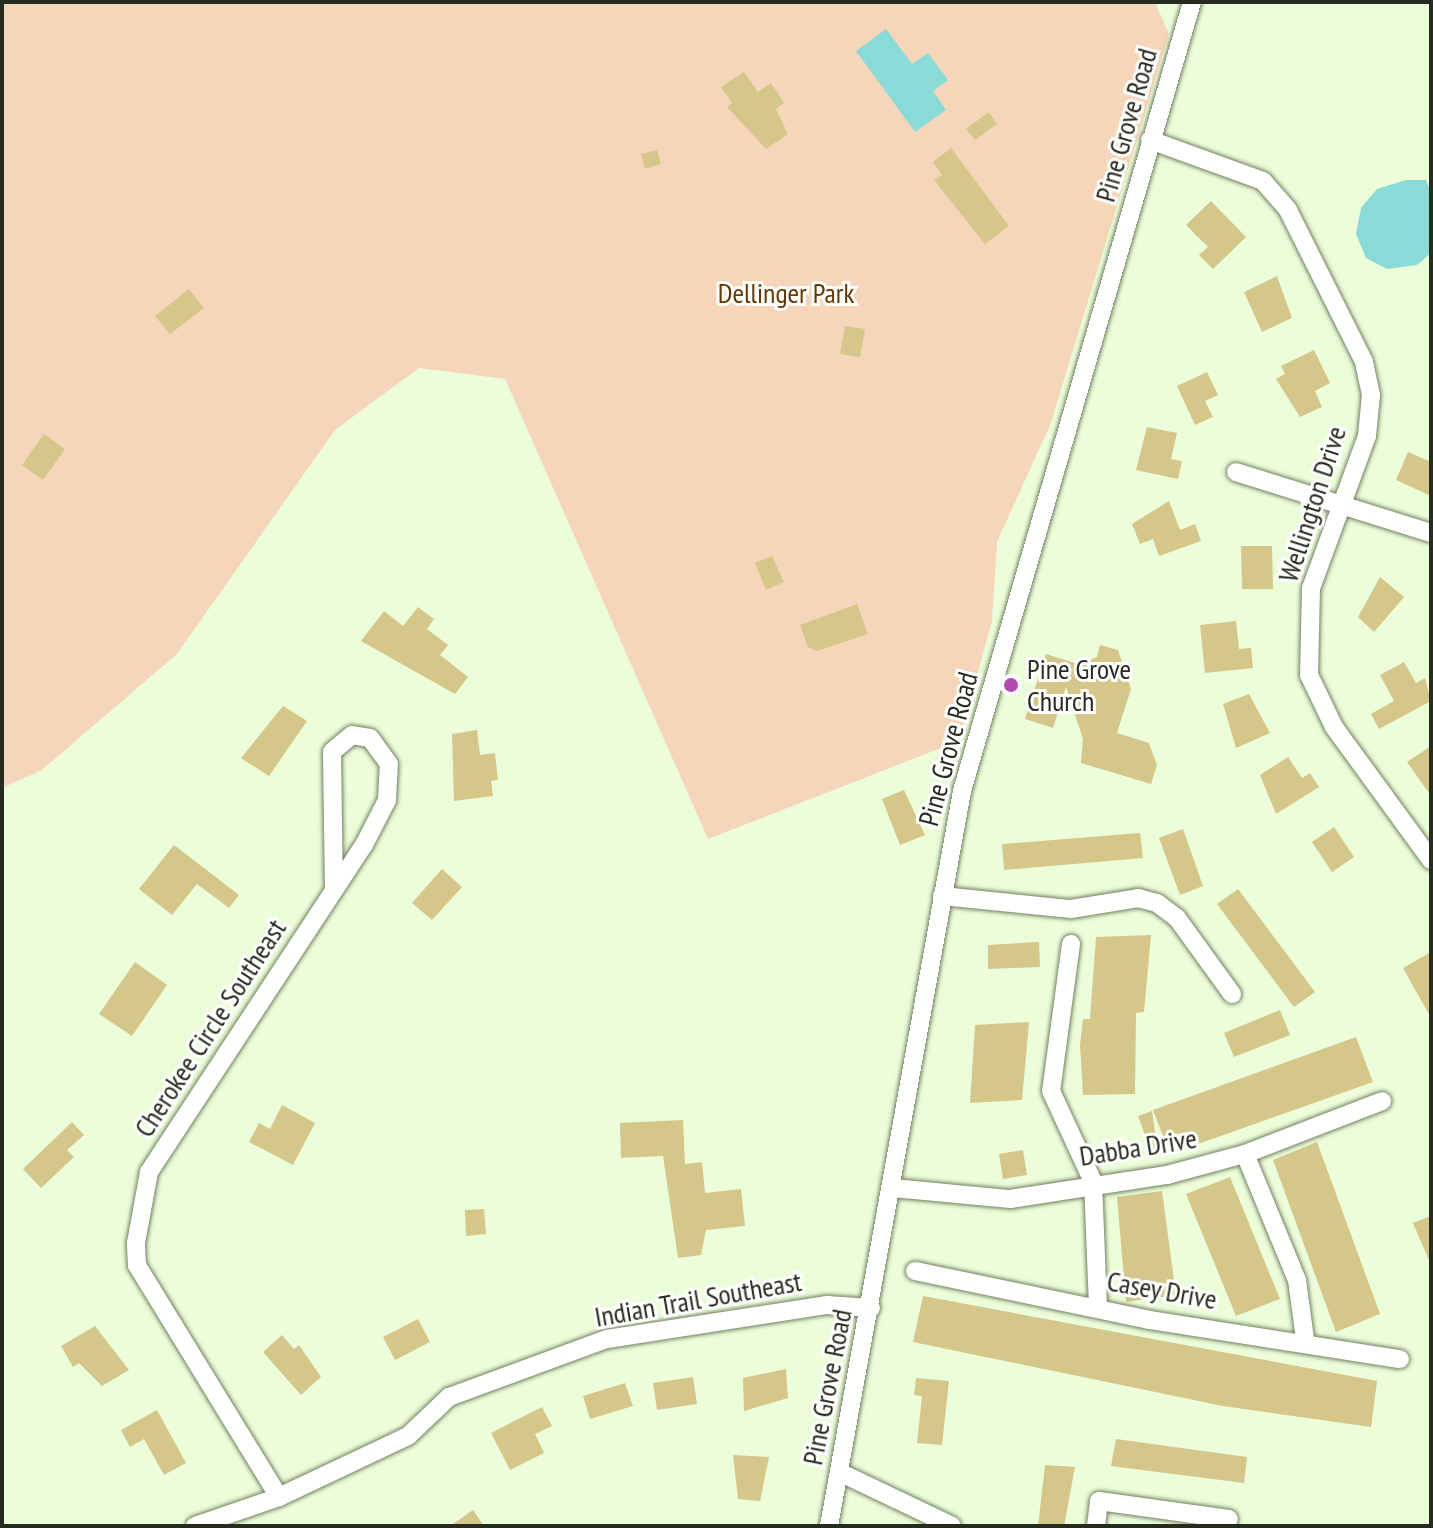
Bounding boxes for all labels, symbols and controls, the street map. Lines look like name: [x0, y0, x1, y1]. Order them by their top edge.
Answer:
street label: Pine Grove Road: [1088, 44, 1164, 206]
park label: Dellinger Park: [718, 276, 854, 310]
street label: Wellington Drive: [1271, 422, 1353, 586]
place label: Pine Grove Church: [1027, 652, 1131, 718]
street label: Pine Grove Road: [911, 668, 985, 830]
marker: Pine Grove Church: [1002, 676, 1020, 694]
street label: Cherokee Circle Southeast: [127, 913, 293, 1143]
street label: Dabba Drive: [1077, 1121, 1199, 1173]
street label: Indian Trail Southeast: [592, 1264, 804, 1334]
street label: Casey Drive: [1104, 1264, 1220, 1316]
street label: Pine Grove Road: [795, 1306, 859, 1468]

